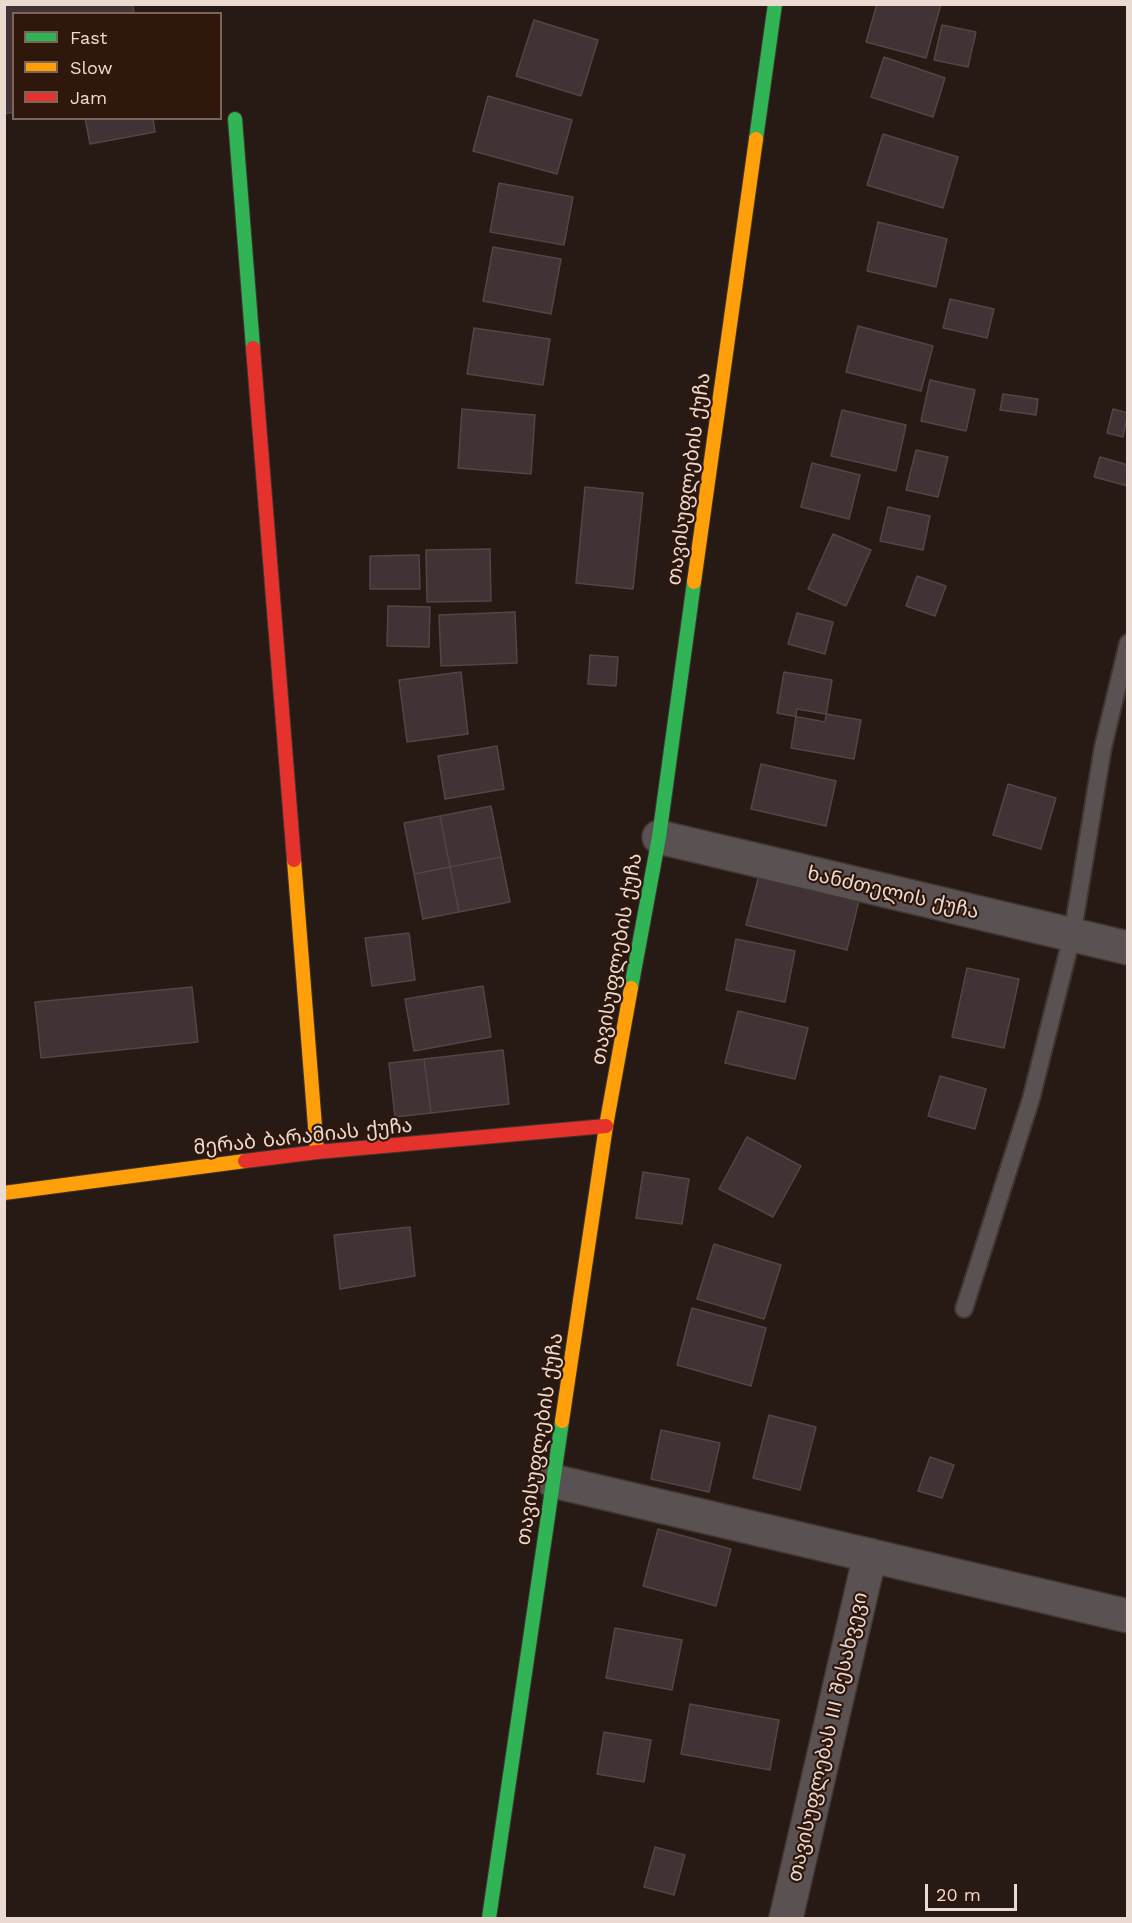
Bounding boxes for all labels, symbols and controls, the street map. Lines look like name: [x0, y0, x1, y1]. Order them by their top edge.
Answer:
legend: [12, 12, 222, 120]
text: Fast: [70, 27, 107, 48]
text: Slow: [70, 57, 113, 78]
text: Jam: [70, 87, 107, 108]
street label: თავისუფლების ქუჩა: [662, 371, 716, 587]
street label: თავისუფლების ქუჩა: [587, 851, 647, 1067]
street label: ხანძთელის ქუჩა: [805, 862, 981, 924]
street label: მერაბ ბარამიას ქუჩა: [192, 1114, 414, 1160]
street label: თავისუფლების ქუჩა: [511, 1331, 569, 1547]
street label: თავისუფლებას III შესახვევი: [783, 1590, 873, 1884]
scale bar: [928, 1872, 1020, 1910]
text: 20 m: [936, 1884, 981, 1905]

